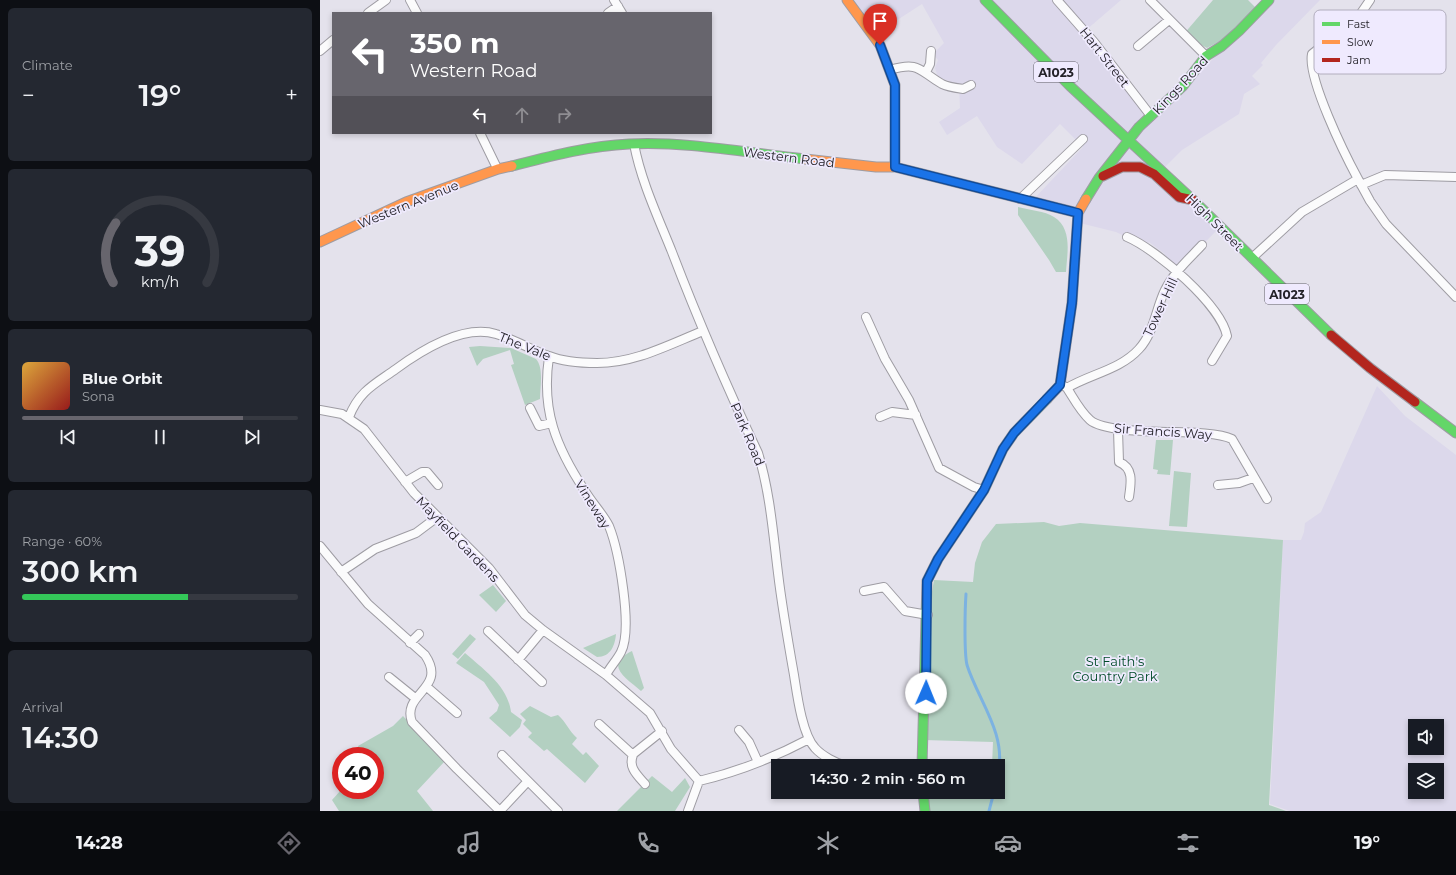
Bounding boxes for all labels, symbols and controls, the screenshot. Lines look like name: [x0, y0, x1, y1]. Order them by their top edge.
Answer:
pin: [863, 4, 897, 45]
icon: arrive: [869, 10, 891, 32]
legend: [1314, 10, 1446, 74]
text: Fast: [1347, 17, 1371, 31]
street label: Hart Street: [1077, 24, 1133, 90]
text: 350 m: [410, 26, 499, 60]
icon: left: [344, 28, 396, 80]
text: Slow: [1347, 35, 1373, 49]
street label: Kings Road: [1149, 52, 1211, 118]
text: Jam: [1346, 53, 1371, 67]
text: Climate: [22, 57, 73, 73]
text: Western Road: [410, 60, 538, 82]
road number: A1023: [1034, 62, 1078, 82]
text: 19°: [139, 77, 181, 114]
text: −: [22, 82, 35, 109]
text: +: [285, 82, 298, 109]
icon: left: [469, 104, 491, 126]
icon: ahead: [511, 104, 533, 126]
icon: right: [553, 104, 575, 126]
street label: Western Road: [742, 143, 836, 171]
street label: Western Avenue: [355, 176, 461, 231]
street label: High Street: [1183, 190, 1247, 254]
text: 39: [133, 226, 186, 276]
text: km/h: [141, 272, 179, 290]
street label: Tower Hill: [1139, 275, 1181, 339]
road number: A1023: [1265, 284, 1309, 304]
street label: The Vale: [497, 328, 554, 364]
text: Blue Orbit: [82, 369, 162, 388]
text: Sona: [82, 388, 115, 404]
street label: Park Road: [728, 400, 768, 468]
street label: Sir Francis Way: [1114, 420, 1213, 442]
icon: previous: [57, 426, 79, 448]
icon: pause: [149, 426, 171, 448]
icon: next: [241, 426, 263, 448]
street label: Vineway: [572, 477, 615, 532]
street label: Mayfield Gardens: [413, 493, 503, 585]
text: Range · 60%: [22, 533, 102, 549]
text: 300 km: [22, 553, 139, 590]
park label: St Faith's Country Park: [1072, 653, 1158, 684]
position arrow: [905, 672, 947, 714]
text: Arrival: [22, 699, 63, 715]
text: 14:30: [22, 719, 99, 756]
map controls: [1408, 719, 1444, 799]
button: sound: [1408, 719, 1444, 755]
speed limit sign: 40: [332, 747, 384, 799]
button: layers: [1408, 763, 1444, 799]
text: 14:30 · 2 min · 560 m: [810, 769, 966, 788]
icon: directions: [275, 829, 303, 857]
icon: music: [455, 829, 483, 857]
icon: phone: [634, 829, 662, 857]
icon: climate: [814, 829, 842, 857]
icon: car: [994, 829, 1022, 857]
icon: filters: [1174, 829, 1202, 857]
text: 14:28: [76, 832, 123, 854]
text: 19°: [1354, 832, 1380, 854]

